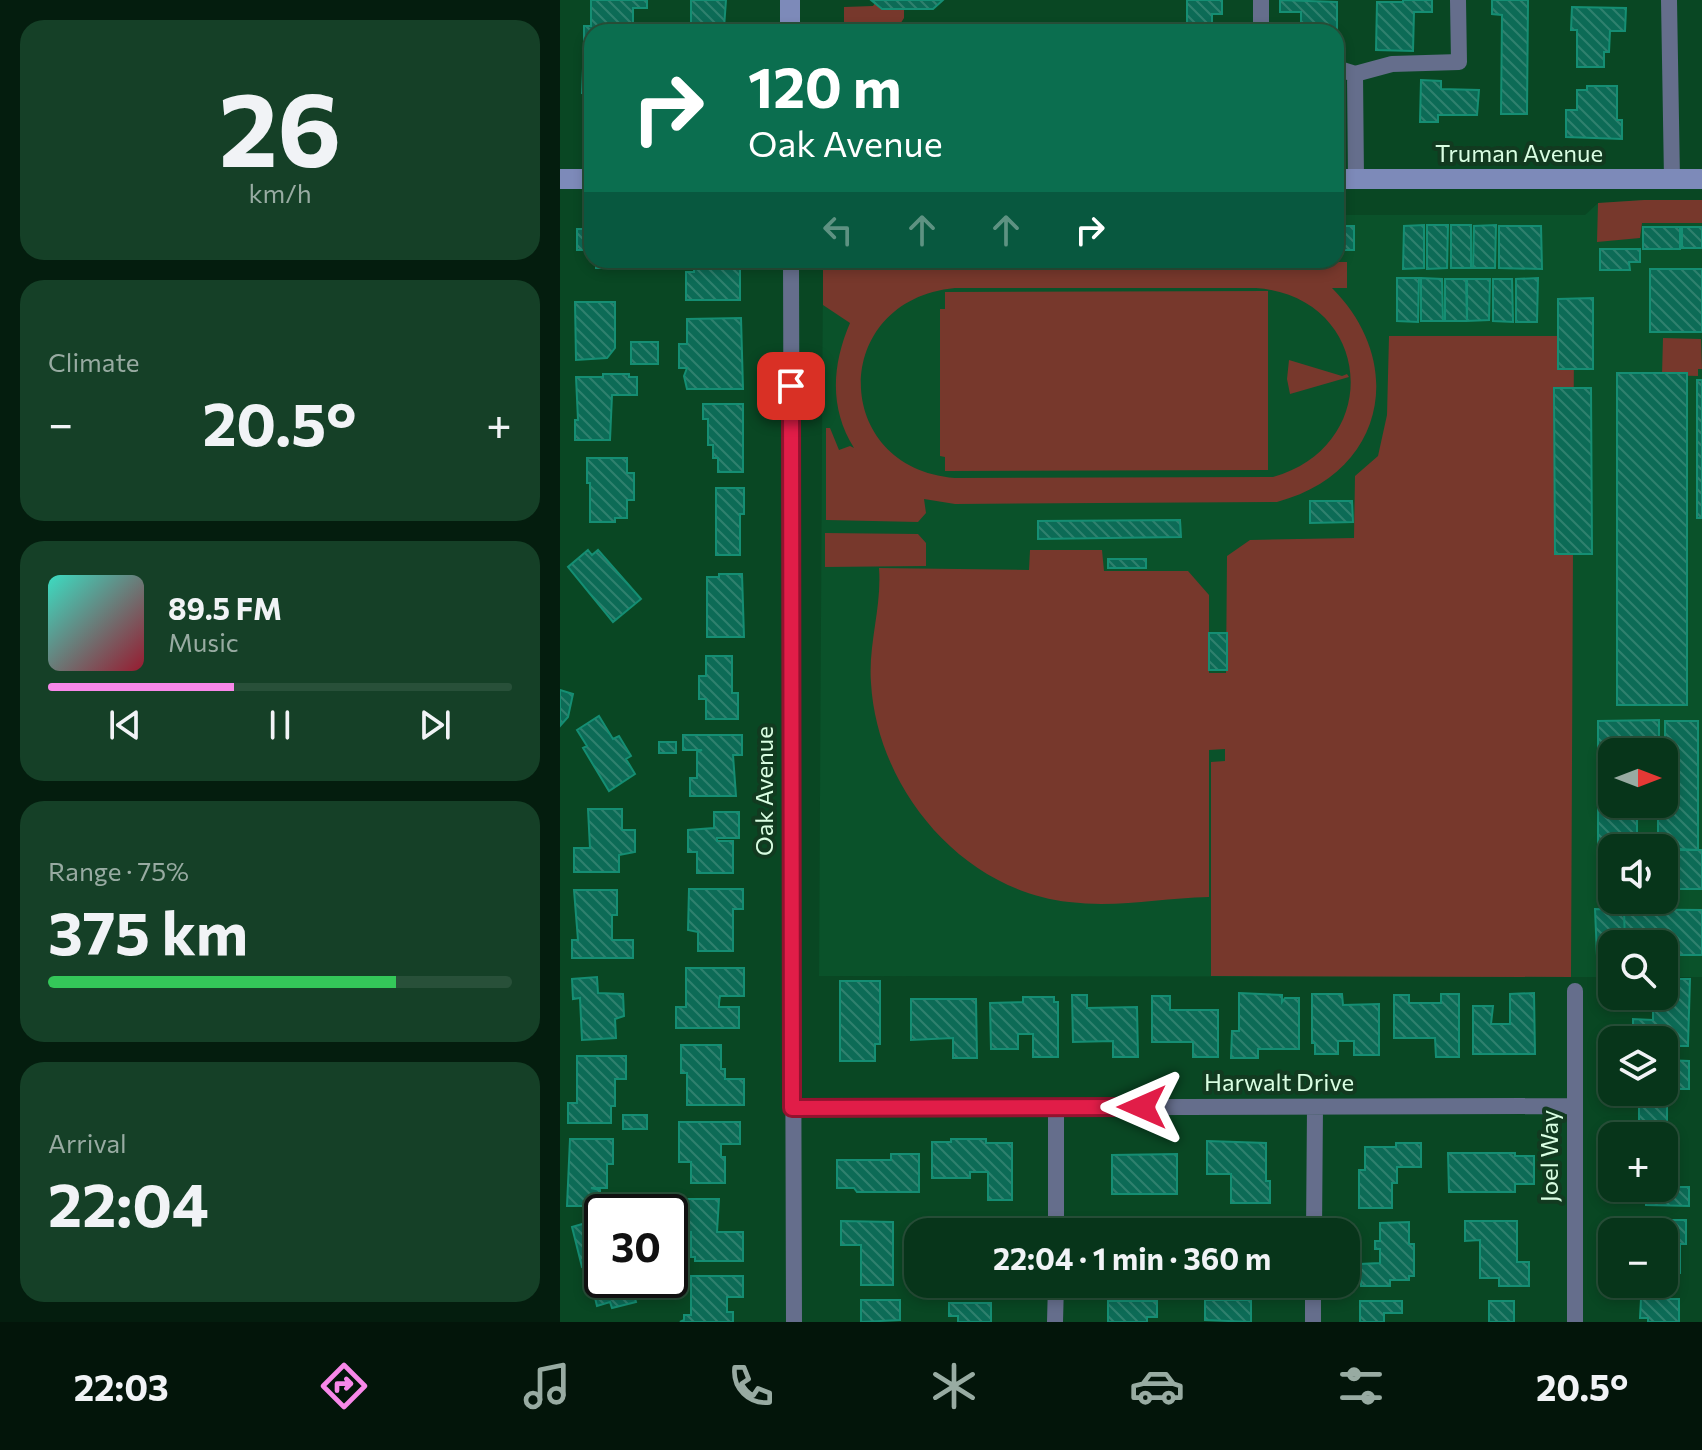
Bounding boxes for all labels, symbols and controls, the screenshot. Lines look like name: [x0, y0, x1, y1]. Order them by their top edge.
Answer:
text: 120 m: [748, 51, 902, 120]
icon: right: [616, 56, 720, 160]
text: 26: [219, 61, 341, 188]
text: Oak Avenue: [748, 120, 943, 164]
street label: Truman Avenue: [1435, 138, 1603, 167]
text: km/h: [248, 177, 312, 208]
icon: left: [816, 208, 860, 252]
icon: ahead: [900, 208, 944, 252]
icon: ahead: [984, 208, 1028, 252]
icon: right: [1068, 208, 1112, 252]
text: Climate: [48, 346, 140, 377]
pin: [757, 352, 825, 420]
icon: arrive: [769, 364, 813, 408]
text: 20.5°: [203, 385, 357, 458]
text: −: [48, 395, 73, 449]
text: +: [486, 395, 512, 449]
text: 89.5 FM: [168, 589, 282, 626]
text: Music: [168, 626, 239, 657]
icon: previous: [103, 703, 147, 747]
icon: pause: [258, 703, 302, 747]
icon: next: [413, 703, 457, 747]
street label: Oak Avenue: [749, 726, 778, 856]
north arrow: [1598, 738, 1678, 818]
map controls: [1598, 738, 1678, 1298]
button: sound: [1598, 834, 1678, 914]
text: Range · 75%: [48, 855, 189, 886]
text: 375 km: [48, 894, 248, 967]
button: search: [1598, 930, 1678, 1010]
button: layers: [1598, 1026, 1678, 1106]
position arrow: [1100, 1065, 1184, 1149]
street label: Harwalt Drive: [1204, 1067, 1354, 1096]
street label: Joel Way: [1534, 1110, 1563, 1202]
button: +: [1598, 1122, 1678, 1202]
text: Arrival: [48, 1127, 127, 1158]
text: 22:04: [48, 1166, 209, 1239]
speed limit sign: 30: [584, 1194, 688, 1298]
button: −: [1598, 1218, 1678, 1298]
text: 22:04 · 1 min · 360 m: [993, 1239, 1271, 1276]
icon: directions: [316, 1358, 372, 1414]
icon: music: [519, 1358, 575, 1414]
icon: phone: [723, 1358, 779, 1414]
icon: climate: [926, 1358, 982, 1414]
icon: car: [1129, 1358, 1185, 1414]
icon: filters: [1333, 1358, 1389, 1414]
text: 22:03: [74, 1364, 169, 1408]
text: 20.5°: [1536, 1364, 1628, 1408]

